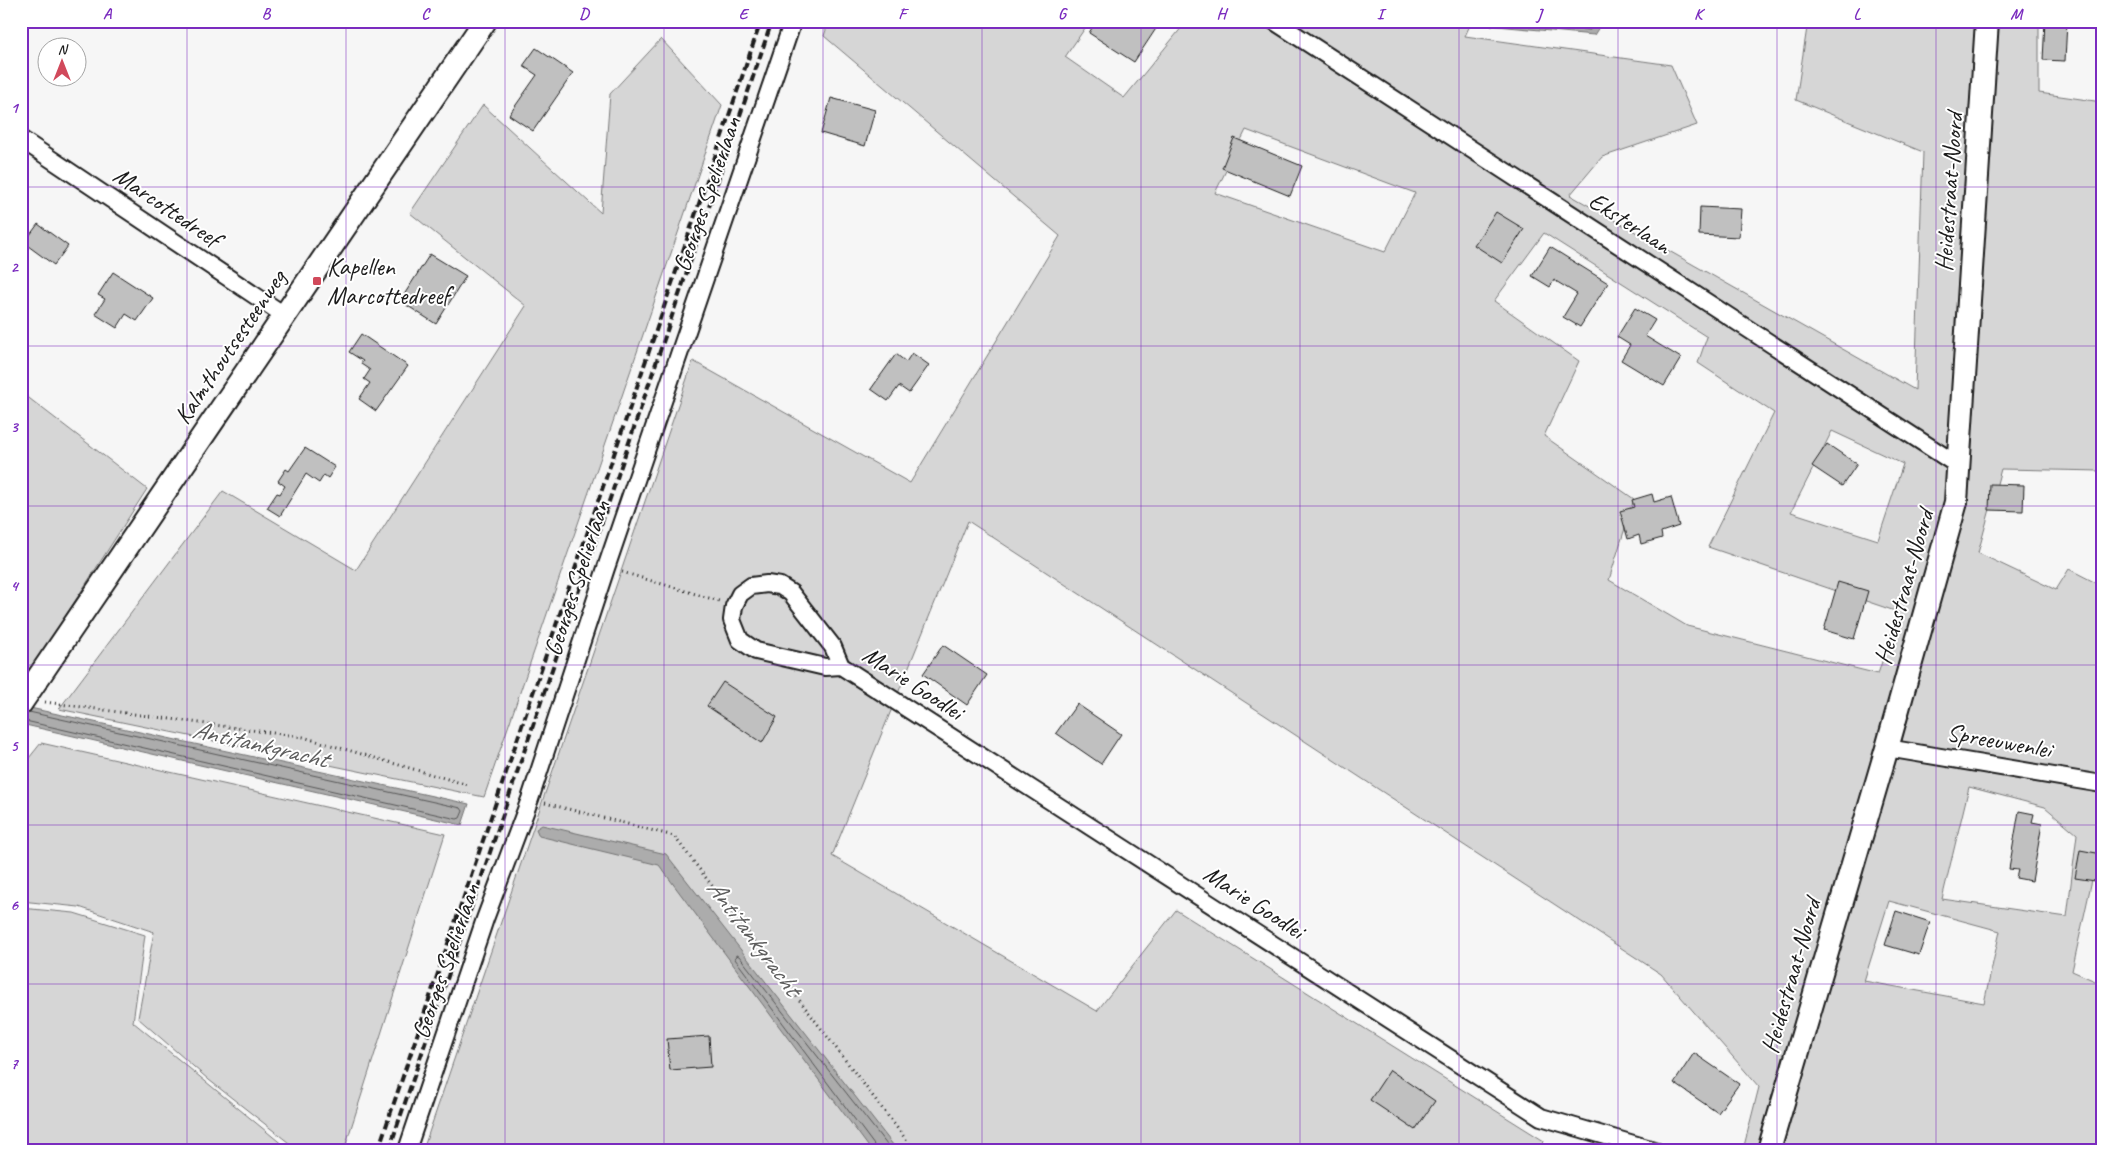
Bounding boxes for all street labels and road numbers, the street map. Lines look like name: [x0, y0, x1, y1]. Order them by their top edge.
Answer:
street label: Heidestraat-Noord: [1927, 107, 1971, 273]
street label: Georges Spelierlaan: [666, 112, 749, 276]
street label: Marcottedreef: [107, 159, 231, 257]
street label: Eksterlaan: [1583, 185, 1679, 262]
street label: Kalmthoutsesteenweg: [167, 262, 294, 430]
street label: Georges Spelierlaan: [537, 495, 617, 660]
street label: Heidestraat-Noord: [1867, 502, 1942, 668]
street label: Marie Goodlei: [857, 639, 972, 729]
street label: Spreeuwenlei: [1944, 716, 2057, 766]
street label: Marie Goodlei: [1198, 858, 1313, 948]
street label: Georges Spelierlaan: [405, 879, 488, 1043]
street label: Heidestraat-Noord: [1754, 891, 1829, 1057]

